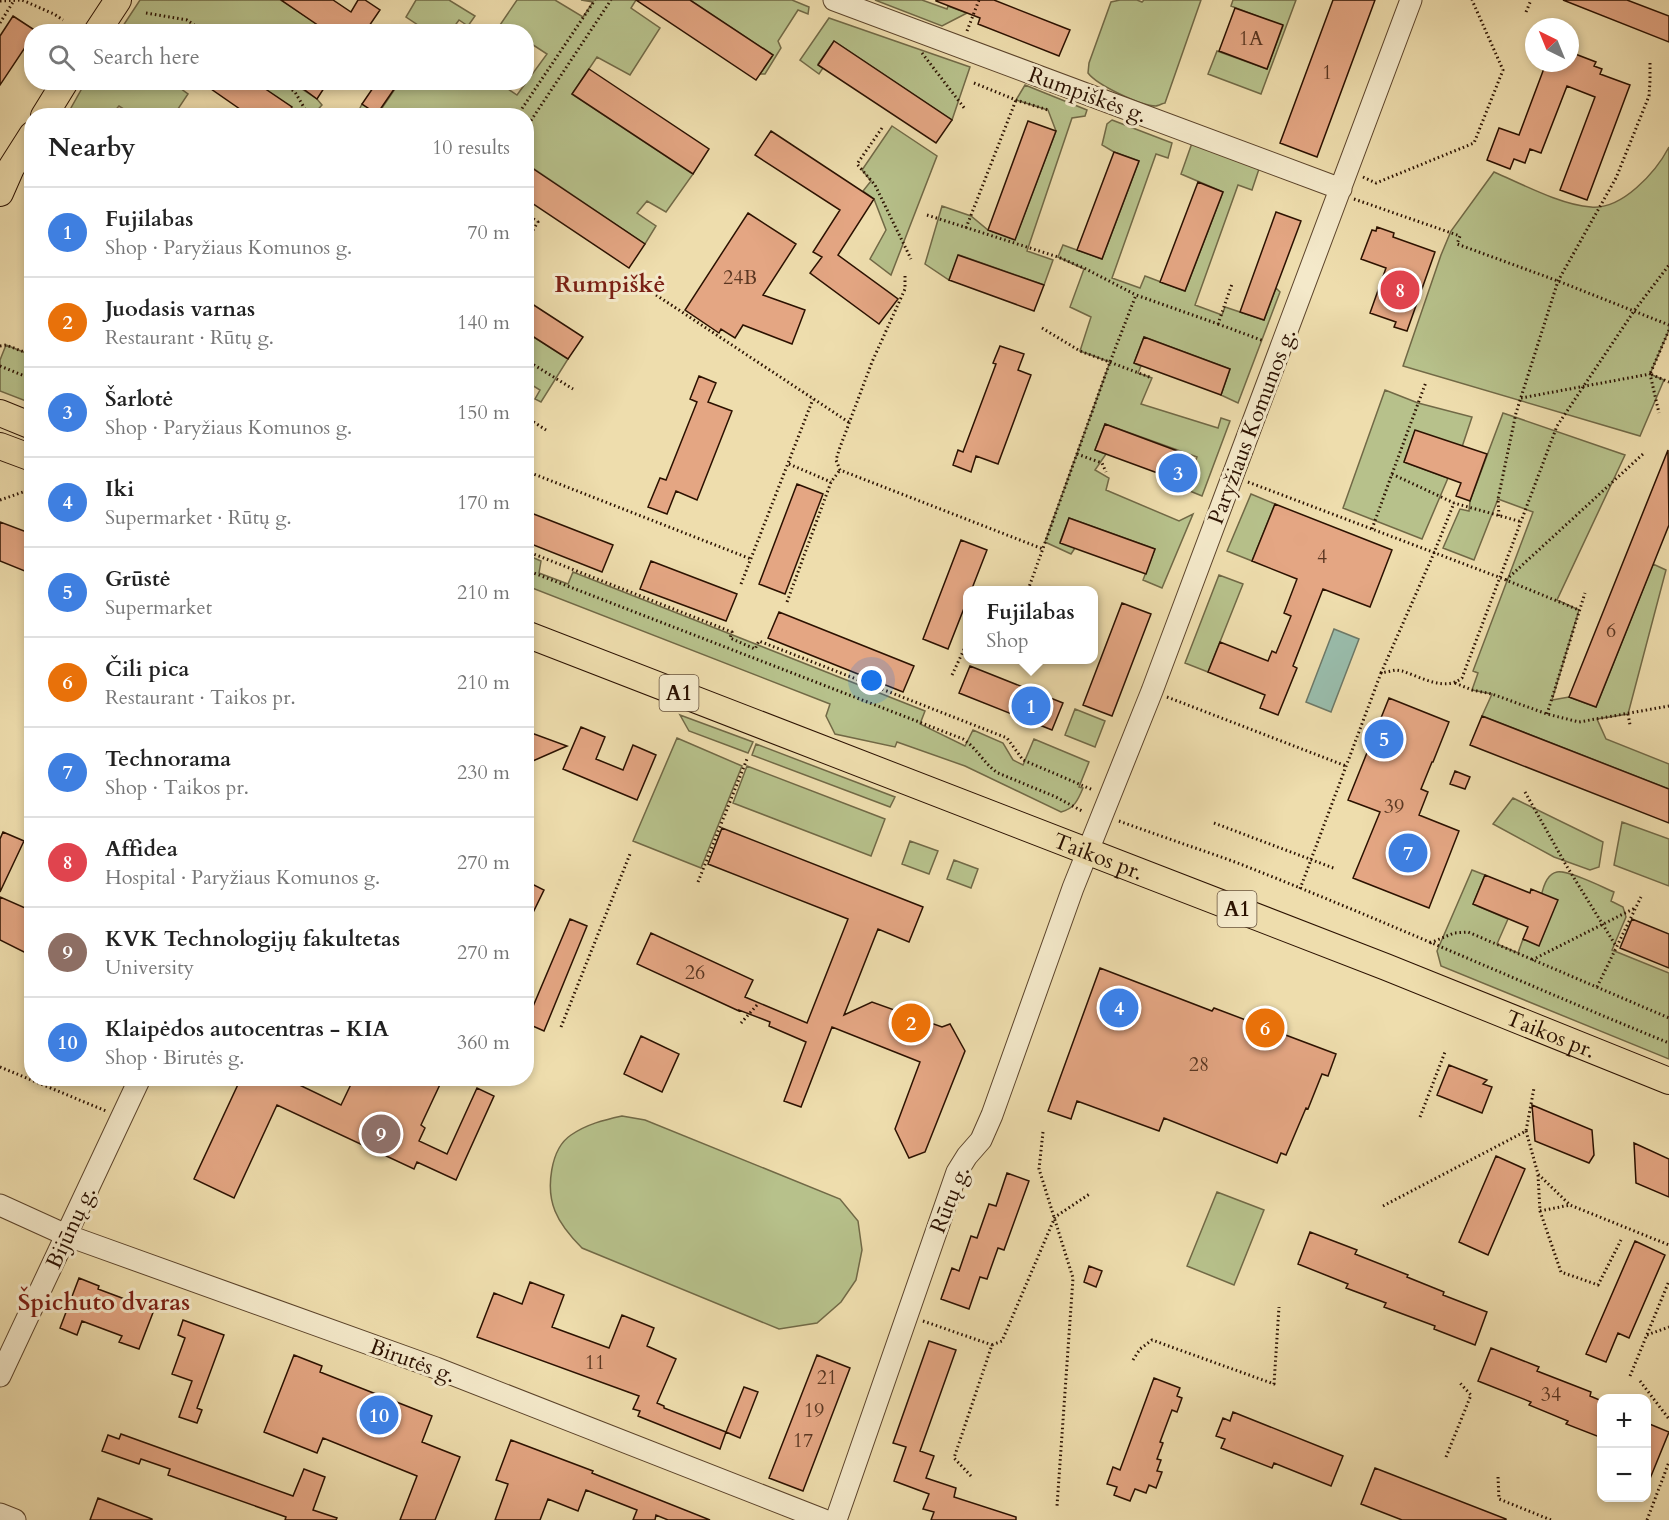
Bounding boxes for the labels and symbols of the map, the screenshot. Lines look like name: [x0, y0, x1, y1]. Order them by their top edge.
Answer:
north arrow: [1525, 18, 1579, 72]
house number: 1A: [1239, 25, 1264, 52]
house number: 1: [1322, 59, 1332, 86]
street label: Rumpiškės g.: [1024, 60, 1151, 130]
house number: 24B: [723, 264, 757, 291]
district label: Rumpiškė: [555, 268, 665, 301]
pin: 8: [1380, 268, 1420, 312]
street label: Paryžiaus Komunos g.: [1201, 324, 1303, 529]
pin: 3: [1158, 450, 1198, 496]
house number: 4: [1317, 543, 1327, 570]
house number: 6: [1606, 617, 1616, 644]
your location: [857, 666, 886, 695]
road number: A1: [660, 675, 698, 711]
pin: 1: [1012, 684, 1050, 728]
pin: 5: [1364, 716, 1404, 762]
house number: 39: [1384, 793, 1404, 820]
street label: Taikos pr.: [1049, 826, 1148, 888]
pin: 7: [1388, 830, 1428, 876]
road number: A1: [1218, 891, 1256, 927]
house number: 26: [685, 959, 705, 986]
pin: 4: [1100, 986, 1138, 1030]
pin: 2: [892, 1000, 930, 1046]
street label: Taikos pr.: [1501, 1003, 1600, 1066]
pin: 6: [1246, 1006, 1284, 1050]
house number: 28: [1189, 1051, 1209, 1078]
pin: 9: [362, 1112, 400, 1156]
street label: Rūtų g.: [923, 1161, 977, 1238]
street label: Bijūnų g.: [39, 1181, 103, 1274]
district label: Špichuto dvaras: [18, 1286, 190, 1319]
street label: Birutės g.: [366, 1332, 460, 1390]
house number: 11: [585, 1349, 605, 1376]
house number: 21: [817, 1364, 837, 1391]
house number: 34: [1541, 1381, 1561, 1408]
pin: 10: [360, 1392, 398, 1438]
house number: 19: [804, 1397, 824, 1424]
house number: 17: [793, 1427, 813, 1454]

